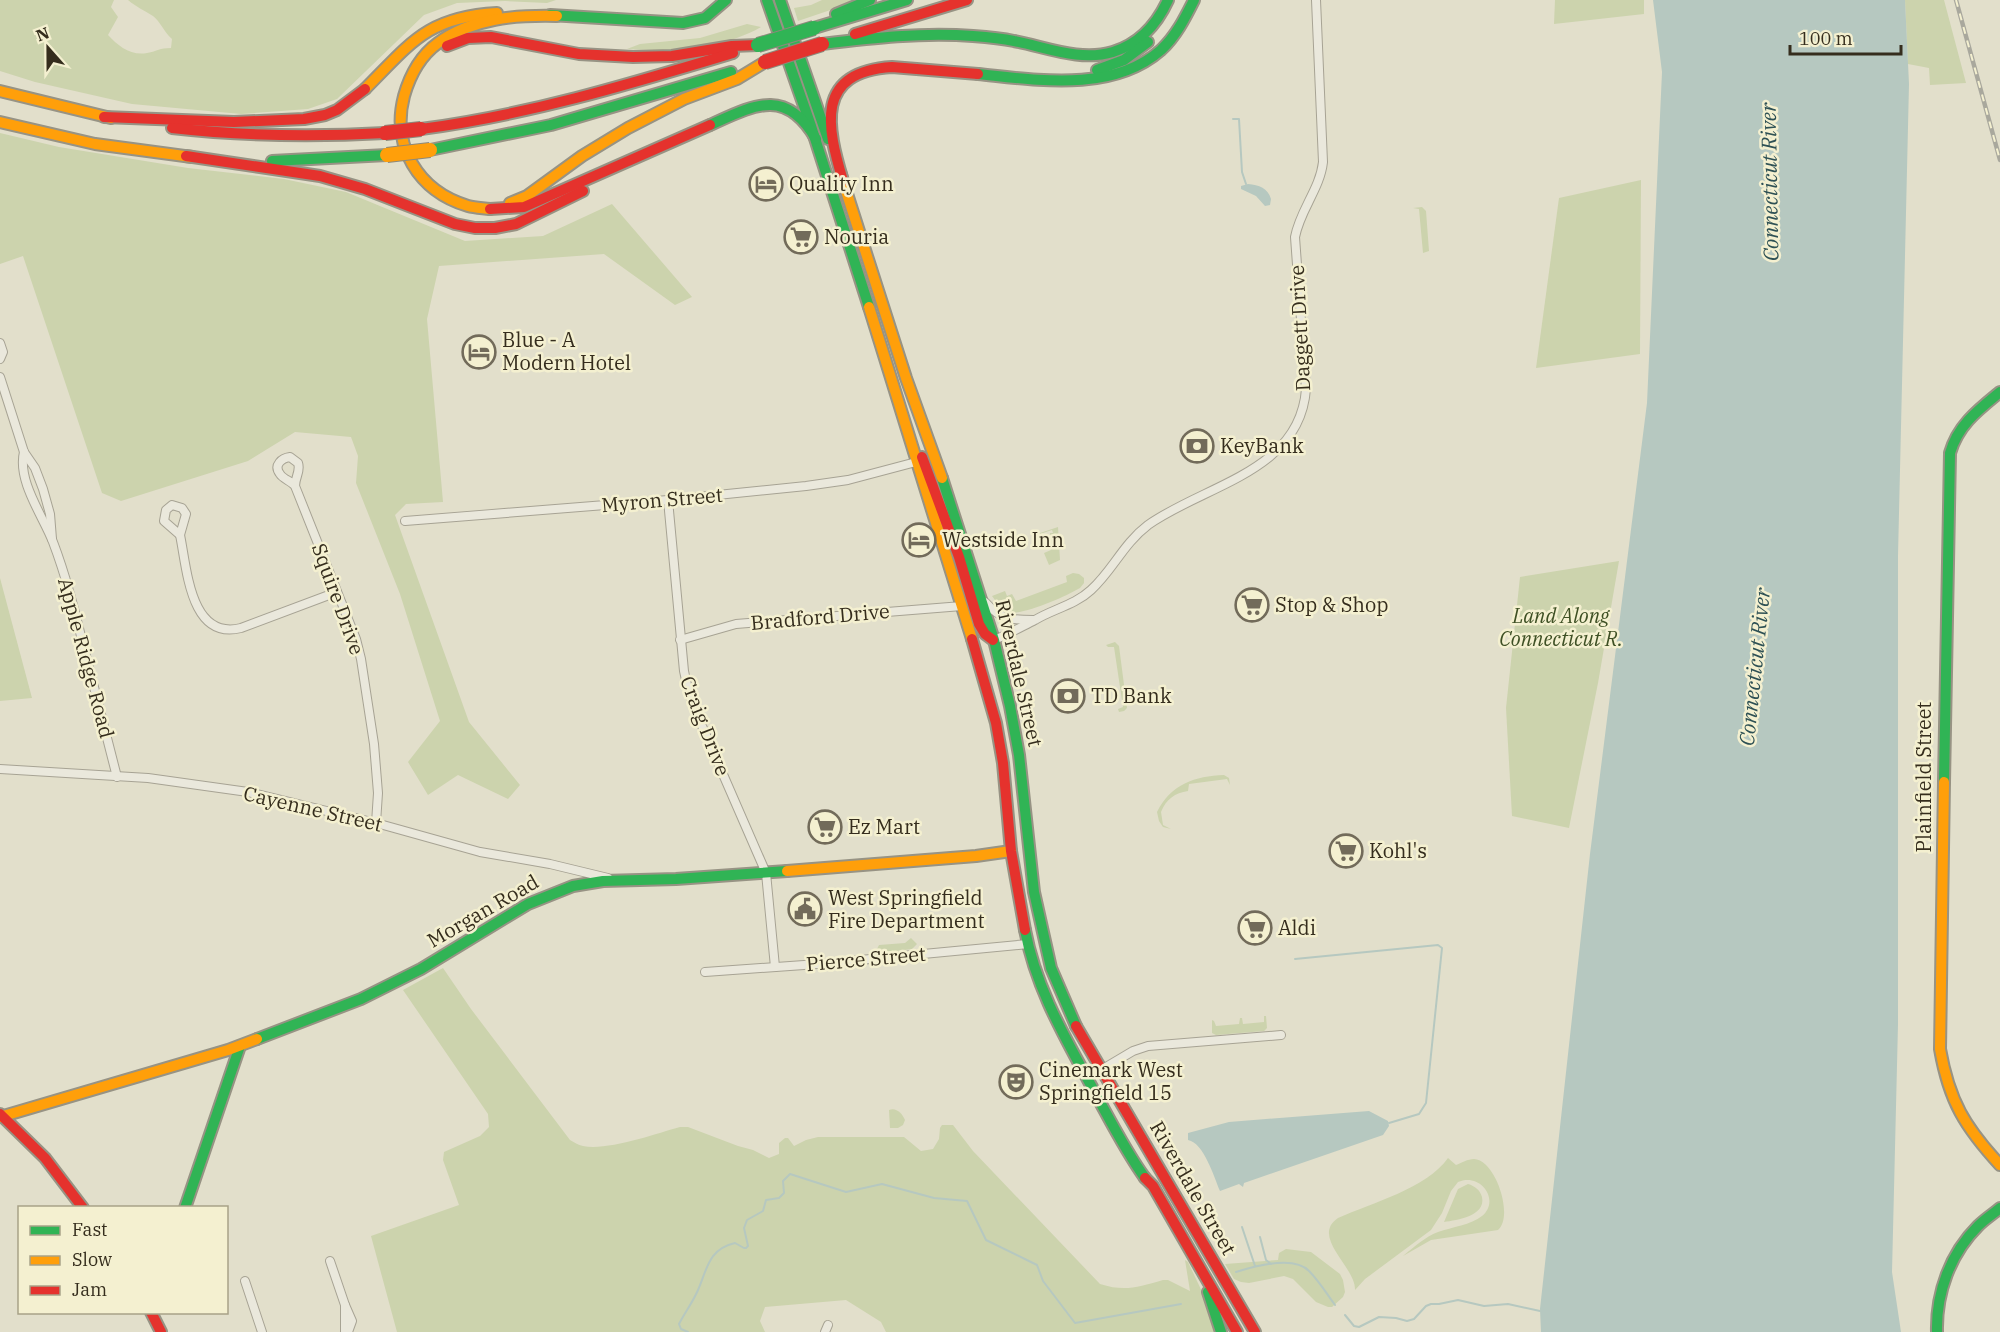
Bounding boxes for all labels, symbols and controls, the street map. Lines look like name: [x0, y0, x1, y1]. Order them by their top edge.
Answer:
north arrow: [18, 18, 78, 78]
scale bar: [1790, 18, 1901, 56]
text: N: [33, 22, 52, 46]
text: 100 m: [1799, 27, 1853, 50]
water label: Connecticut River: [1754, 102, 1784, 261]
hotel icon: Quality Inn: [748, 166, 784, 202]
place label: Quality Inn: [789, 170, 894, 197]
supermarket icon: Nouria: [783, 219, 819, 255]
place label: Nouria: [824, 223, 889, 250]
street label: Daggett Drive: [1283, 264, 1316, 392]
place label: Blue - A Modern Hotel: [502, 326, 631, 376]
hotel icon: Blue - A Modern Hotel: [461, 334, 497, 370]
bank icon: KeyBank: [1179, 428, 1215, 464]
place label: KeyBank: [1220, 432, 1304, 459]
street label: Myron Street: [600, 481, 724, 518]
hotel icon: Westside Inn: [901, 522, 937, 558]
place label: Westside Inn: [942, 526, 1064, 553]
street label: Squire Drive: [306, 539, 371, 658]
street label: Apple Ridge Road: [52, 575, 121, 741]
water label: Connecticut River: [1732, 586, 1776, 747]
supermarket icon: Stop & Shop: [1234, 587, 1270, 623]
place label: Stop & Shop: [1275, 591, 1389, 618]
street label: Bradford Drive: [749, 597, 891, 636]
street label: Riverdale Street: [989, 597, 1050, 749]
park label: Land Along Connecticut R.: [1499, 602, 1623, 652]
street label: Craig Drive: [674, 672, 737, 780]
bank icon: TD Bank: [1050, 678, 1086, 714]
place label: TD Bank: [1091, 682, 1172, 709]
street label: Plainfield Street: [1910, 702, 1937, 852]
street label: Cayenne Street: [241, 779, 385, 838]
supermarket icon: Ez Mart: [807, 809, 843, 845]
place label: Ez Mart: [848, 813, 920, 840]
supermarket icon: Kohl's: [1328, 833, 1364, 869]
place label: Kohl's: [1369, 837, 1427, 864]
street label: Morgan Road: [422, 868, 543, 953]
place label: West Springfield Fire Department: [828, 884, 985, 934]
public building icon: West Springfield Fire Department: [787, 891, 823, 927]
supermarket icon: Aldi: [1237, 910, 1273, 946]
place label: Aldi: [1278, 914, 1316, 941]
street label: Pierce Street: [805, 940, 927, 977]
place label: Cinemark West Springfield 15: [1039, 1056, 1183, 1106]
theatre icon: Cinemark West Springfield 15: [998, 1064, 1034, 1100]
street label: Riverdale Street: [1144, 1116, 1243, 1260]
legend: [18, 1206, 228, 1314]
text: Fast: [72, 1218, 107, 1241]
text: Slow: [72, 1248, 112, 1271]
text: Jam: [72, 1278, 107, 1301]

